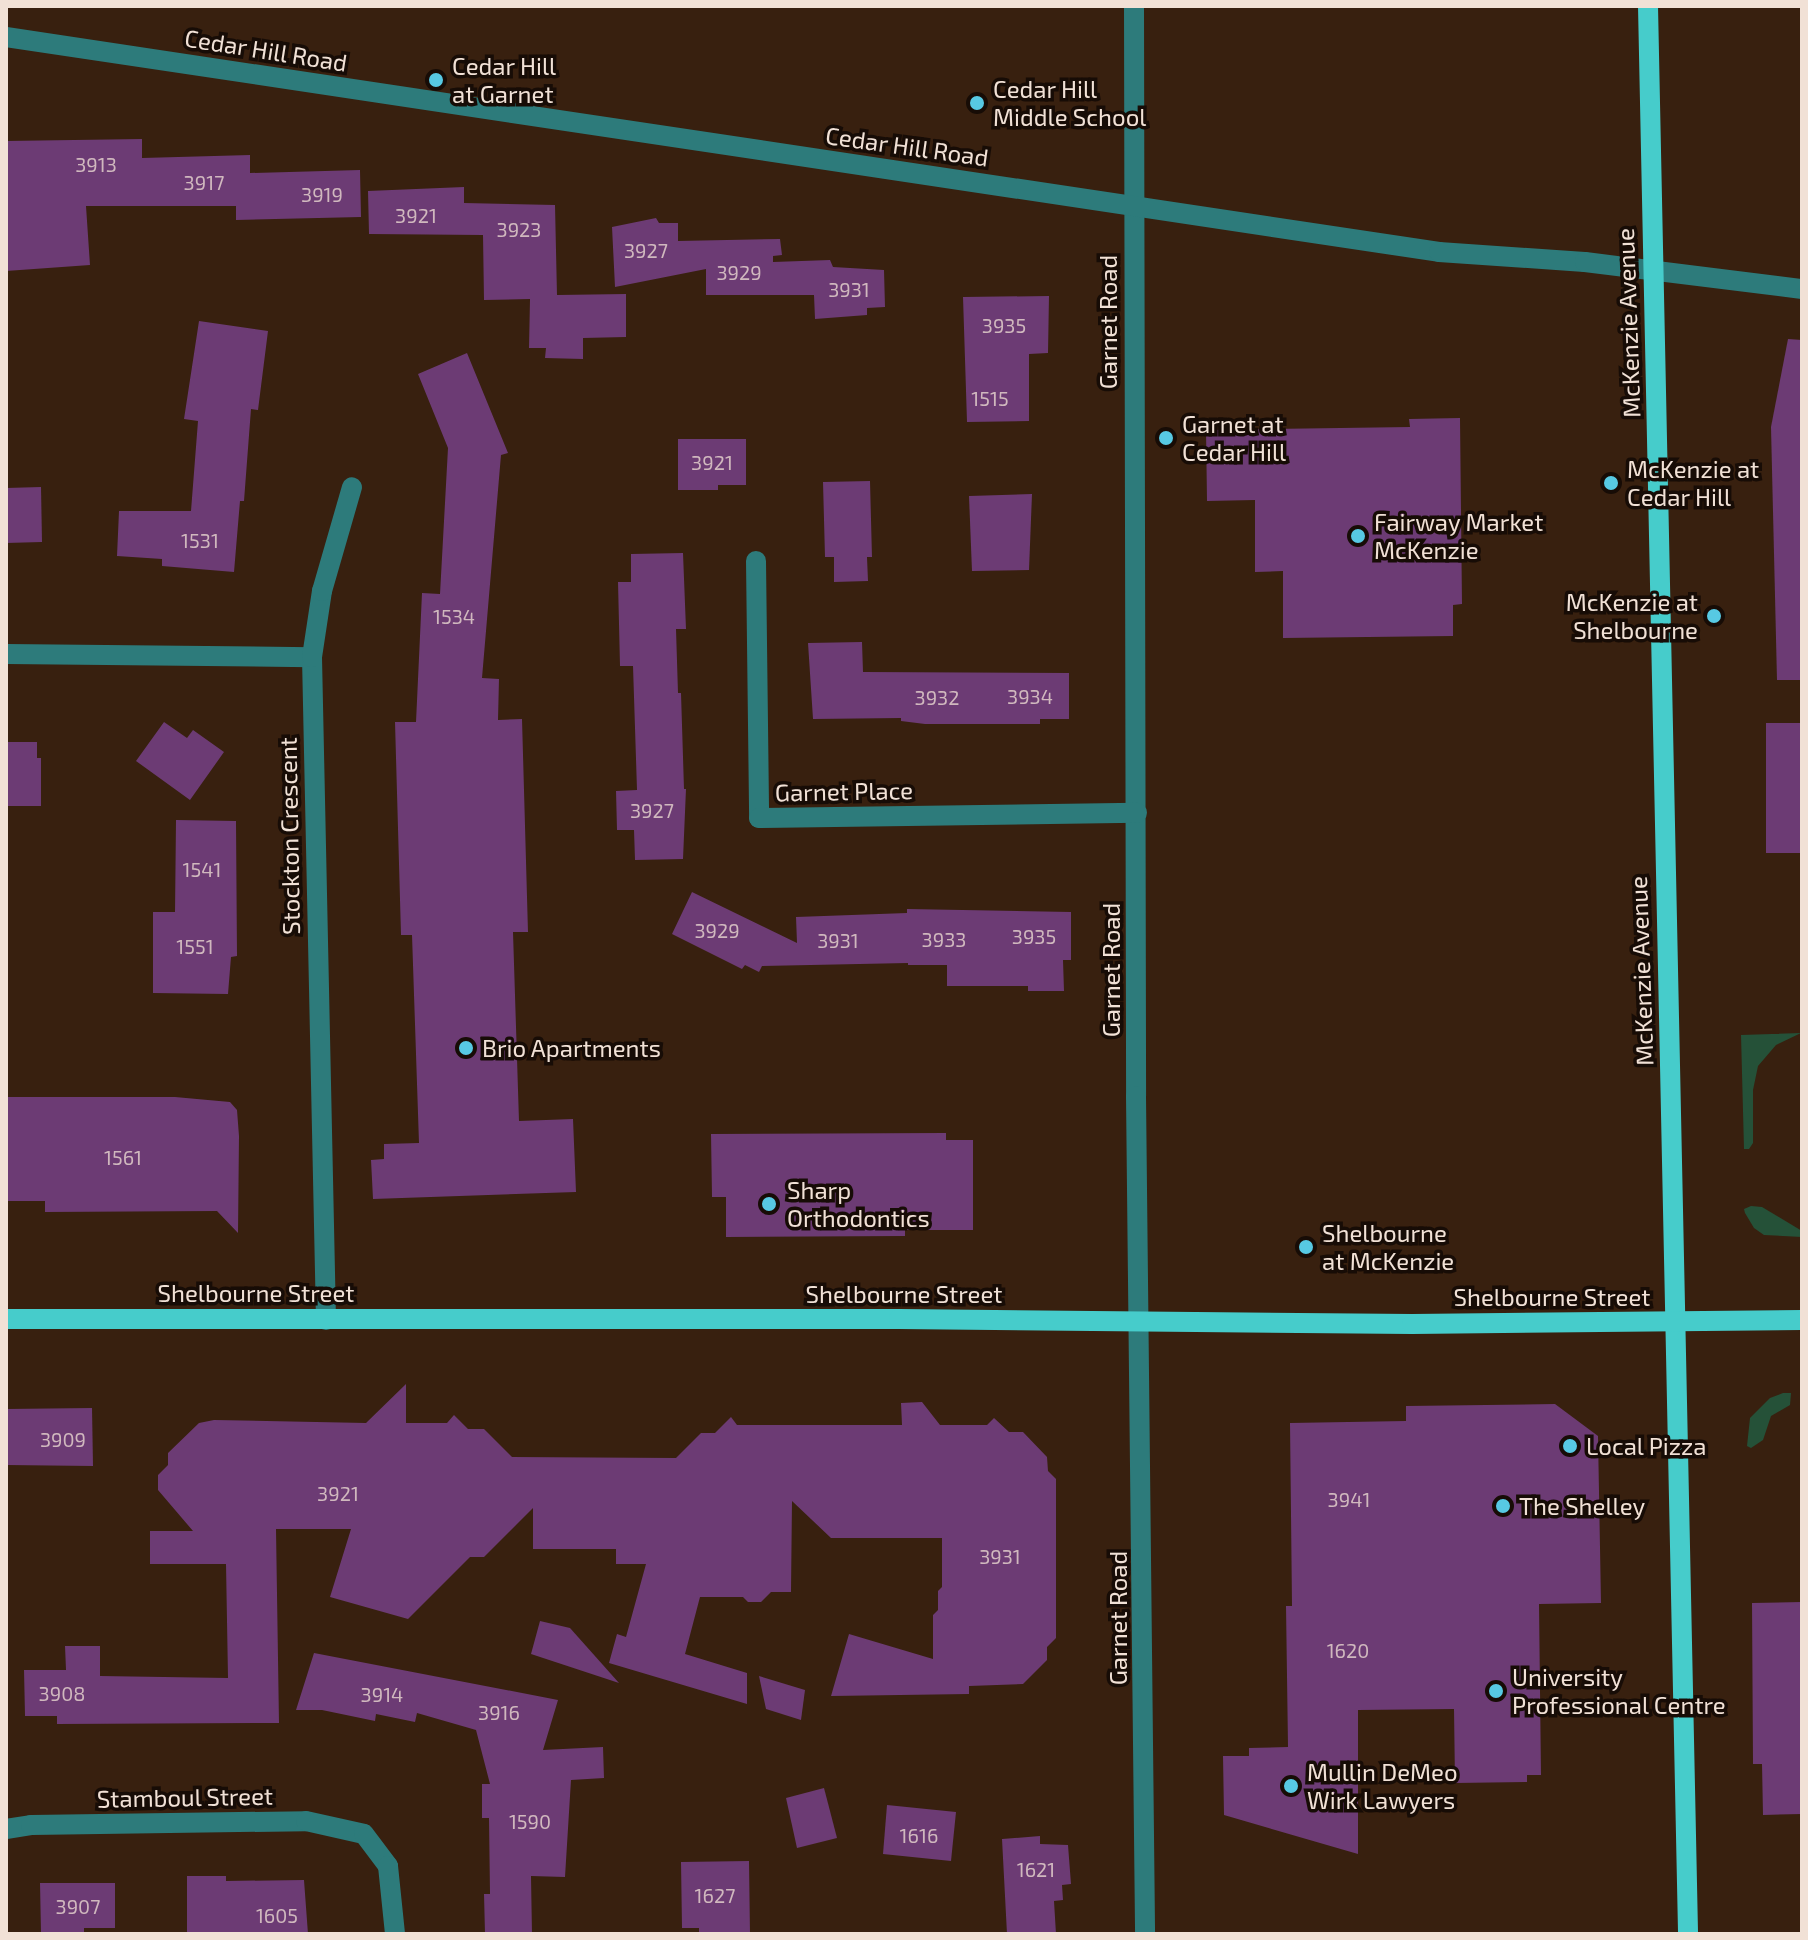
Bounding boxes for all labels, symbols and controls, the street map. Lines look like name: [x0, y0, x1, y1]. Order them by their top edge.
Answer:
street label: Cedar Hill Road: [182, 23, 350, 77]
place label: Cedar Hill at Garnet: [452, 52, 557, 108]
marker: Cedar Hill at Garnet: [427, 71, 445, 89]
place label: Cedar Hill Middle School: [993, 75, 1146, 131]
marker: Cedar Hill Middle School: [968, 94, 986, 112]
street label: Cedar Hill Road: [823, 120, 991, 172]
house number: 3913: [75, 152, 117, 176]
house number: 3917: [184, 170, 224, 194]
house number: 3919: [301, 182, 343, 206]
house number: 3921: [395, 203, 437, 227]
house number: 3923: [497, 217, 541, 241]
street label: McKenzie Avenue: [1610, 227, 1646, 419]
house number: 3927: [624, 238, 668, 262]
street label: Garnet Road: [1094, 255, 1122, 389]
house number: 3929: [716, 260, 762, 284]
house number: 3931: [828, 277, 870, 301]
house number: 3935: [982, 313, 1026, 337]
house number: 1515: [971, 386, 1009, 410]
place label: Garnet at Cedar Hill: [1182, 410, 1287, 466]
marker: Garnet at Cedar Hill: [1157, 429, 1175, 447]
house number: 3921: [691, 450, 733, 474]
place label: McKenzie at Cedar Hill: [1627, 455, 1759, 511]
marker: McKenzie at Cedar Hill: [1602, 474, 1620, 492]
place label: Fairway Market McKenzie: [1374, 508, 1544, 564]
marker: Fairway Market McKenzie: [1349, 527, 1367, 545]
house number: 1531: [181, 528, 219, 552]
place label: McKenzie at Shelbourne: [1566, 588, 1698, 644]
house number: 1534: [433, 604, 475, 628]
marker: McKenzie at Shelbourne: [1705, 607, 1723, 625]
house number: 3934: [1007, 684, 1053, 708]
house number: 3932: [915, 685, 959, 709]
street label: Stockton Crescent: [273, 737, 305, 935]
street label: Garnet Place: [775, 775, 913, 807]
house number: 3927: [630, 798, 674, 822]
house number: 1541: [183, 857, 221, 881]
street label: McKenzie Avenue: [1623, 875, 1659, 1067]
street label: Garnet Road: [1097, 903, 1125, 1037]
house number: 3929: [694, 918, 740, 942]
house number: 3935: [1012, 924, 1056, 948]
house number: 3933: [922, 927, 966, 951]
house number: 3931: [817, 928, 859, 952]
house number: 1551: [176, 934, 214, 958]
place label: Brio Apartments: [482, 1034, 661, 1062]
marker: Brio Apartments: [457, 1039, 475, 1057]
house number: 1561: [104, 1145, 142, 1169]
place label: Sharp Orthodontics: [787, 1176, 930, 1232]
marker: Sharp Orthodontics: [758, 1193, 780, 1215]
place label: Shelbourne at McKenzie: [1322, 1219, 1454, 1275]
marker: Shelbourne at McKenzie: [1297, 1238, 1315, 1256]
street label: Shelbourne Street: [158, 1279, 354, 1307]
street label: Shelbourne Street: [806, 1280, 1002, 1308]
street label: Shelbourne Street: [1454, 1283, 1650, 1311]
house number: 3909: [40, 1427, 86, 1451]
place label: Local Pizza: [1586, 1432, 1707, 1460]
marker: Local Pizza: [1561, 1437, 1579, 1455]
house number: 3921: [317, 1481, 359, 1505]
house number: 3941: [1328, 1487, 1370, 1511]
place label: The Shelley: [1519, 1492, 1645, 1520]
marker: The Shelley: [1494, 1497, 1512, 1515]
house number: 3931: [979, 1544, 1021, 1568]
street label: Garnet Road: [1104, 1551, 1132, 1685]
house number: 1620: [1327, 1638, 1369, 1662]
place label: University Professional Centre: [1512, 1663, 1726, 1719]
house number: 3908: [39, 1681, 85, 1705]
house number: 3914: [361, 1682, 403, 1706]
marker: University Professional Centre: [1487, 1682, 1505, 1700]
house number: 3916: [478, 1700, 520, 1724]
place label: Mullin DeMeo Wirk Lawyers: [1307, 1758, 1458, 1814]
marker: Mullin DeMeo Wirk Lawyers: [1282, 1777, 1300, 1795]
street label: Stamboul Street: [96, 1781, 274, 1813]
house number: 1590: [509, 1809, 551, 1833]
house number: 1616: [900, 1823, 938, 1847]
house number: 1621: [1017, 1857, 1055, 1881]
house number: 1627: [695, 1883, 735, 1907]
house number: 3907: [56, 1894, 100, 1918]
house number: 1605: [256, 1903, 298, 1927]

